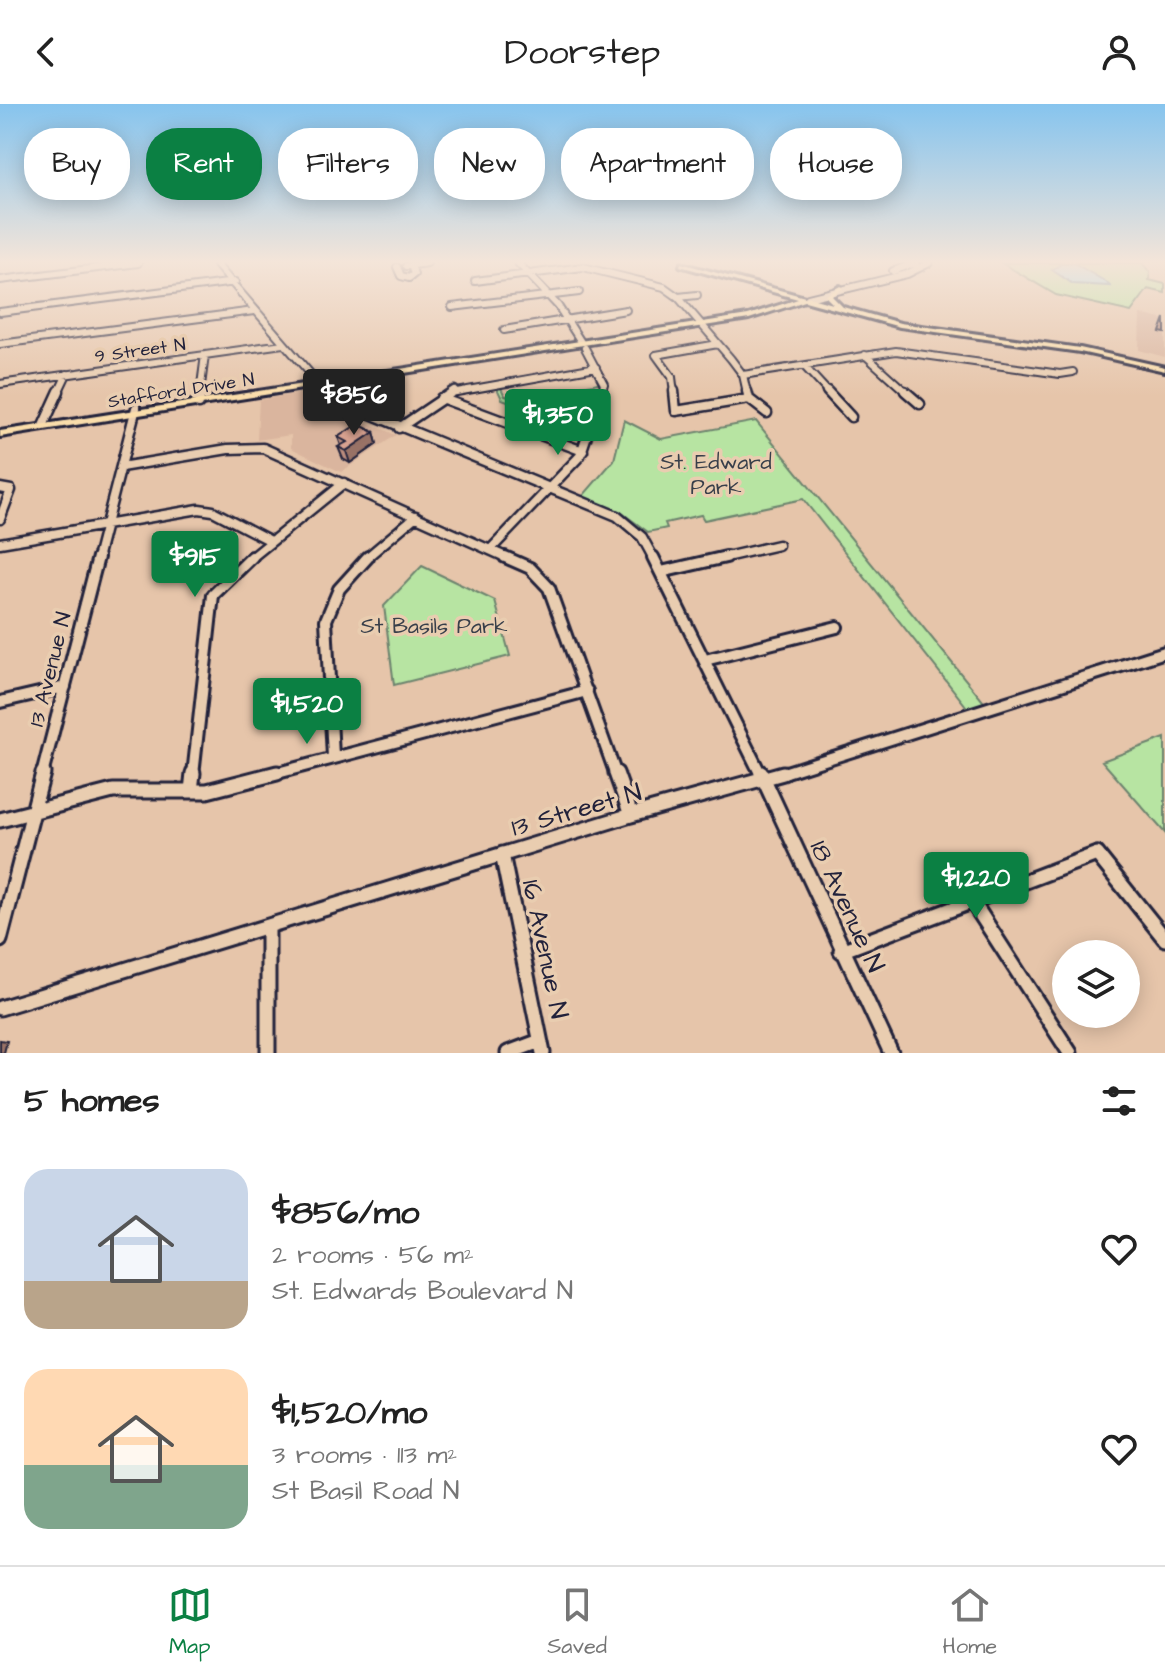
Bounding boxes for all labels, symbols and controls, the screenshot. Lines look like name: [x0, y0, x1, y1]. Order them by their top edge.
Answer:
text: Doorstep: [505, 27, 660, 78]
icon: back: [24, 30, 68, 74]
icon: person: [1097, 30, 1141, 74]
chip: Buy: [24, 128, 130, 200]
chip: Rent: [146, 128, 262, 200]
chip: Filters: [278, 128, 418, 200]
chip: New: [434, 128, 545, 200]
chip: Apartment: [561, 128, 754, 200]
chip: House: [770, 128, 902, 200]
street label: 9 Street N: [93, 332, 187, 369]
street label: Stafford Drive N: [106, 367, 256, 414]
pin: $856: [307, 369, 401, 437]
text: $856: [321, 377, 387, 413]
pin: $1,350: [493, 389, 623, 457]
text: $1,350: [523, 397, 593, 433]
park label: St. Edward Park: [660, 447, 772, 503]
pin: $915: [148, 531, 242, 599]
text: $915: [169, 539, 221, 575]
street label: 13 Avenue N: [21, 609, 80, 730]
park label: St Basils Park: [360, 611, 508, 642]
pin: $1,520: [242, 678, 372, 746]
text: $1,520: [271, 686, 343, 722]
street label: 13 Street N: [507, 774, 646, 846]
street label: 18 Avenue N: [801, 835, 893, 978]
pin: $1,220: [911, 852, 1041, 920]
text: $1,220: [942, 860, 1010, 896]
street label: 16 Avenue N: [513, 876, 577, 1022]
map controls: [1052, 940, 1140, 1028]
button: layers: [1052, 940, 1140, 1028]
text: 5 homes: [24, 1077, 160, 1125]
icon: filters: [1097, 1079, 1141, 1123]
text: $856/mo: [272, 1189, 419, 1237]
icon: home: [88, 1201, 184, 1297]
icon: heart: [1097, 1227, 1141, 1271]
text: 2 rooms · 56 m²: [272, 1237, 474, 1273]
text: St. Edwards Boulevard N: [272, 1273, 573, 1309]
text: $1,520/mo: [272, 1389, 427, 1437]
icon: home: [88, 1401, 184, 1497]
icon: heart: [1097, 1427, 1141, 1471]
text: 3 rooms · 113 m²: [272, 1437, 457, 1473]
text: St Basil Road N: [272, 1473, 459, 1509]
tab: Map: [168, 1583, 212, 1662]
tab: Saved: [547, 1583, 607, 1662]
tab: Home: [943, 1583, 997, 1662]

